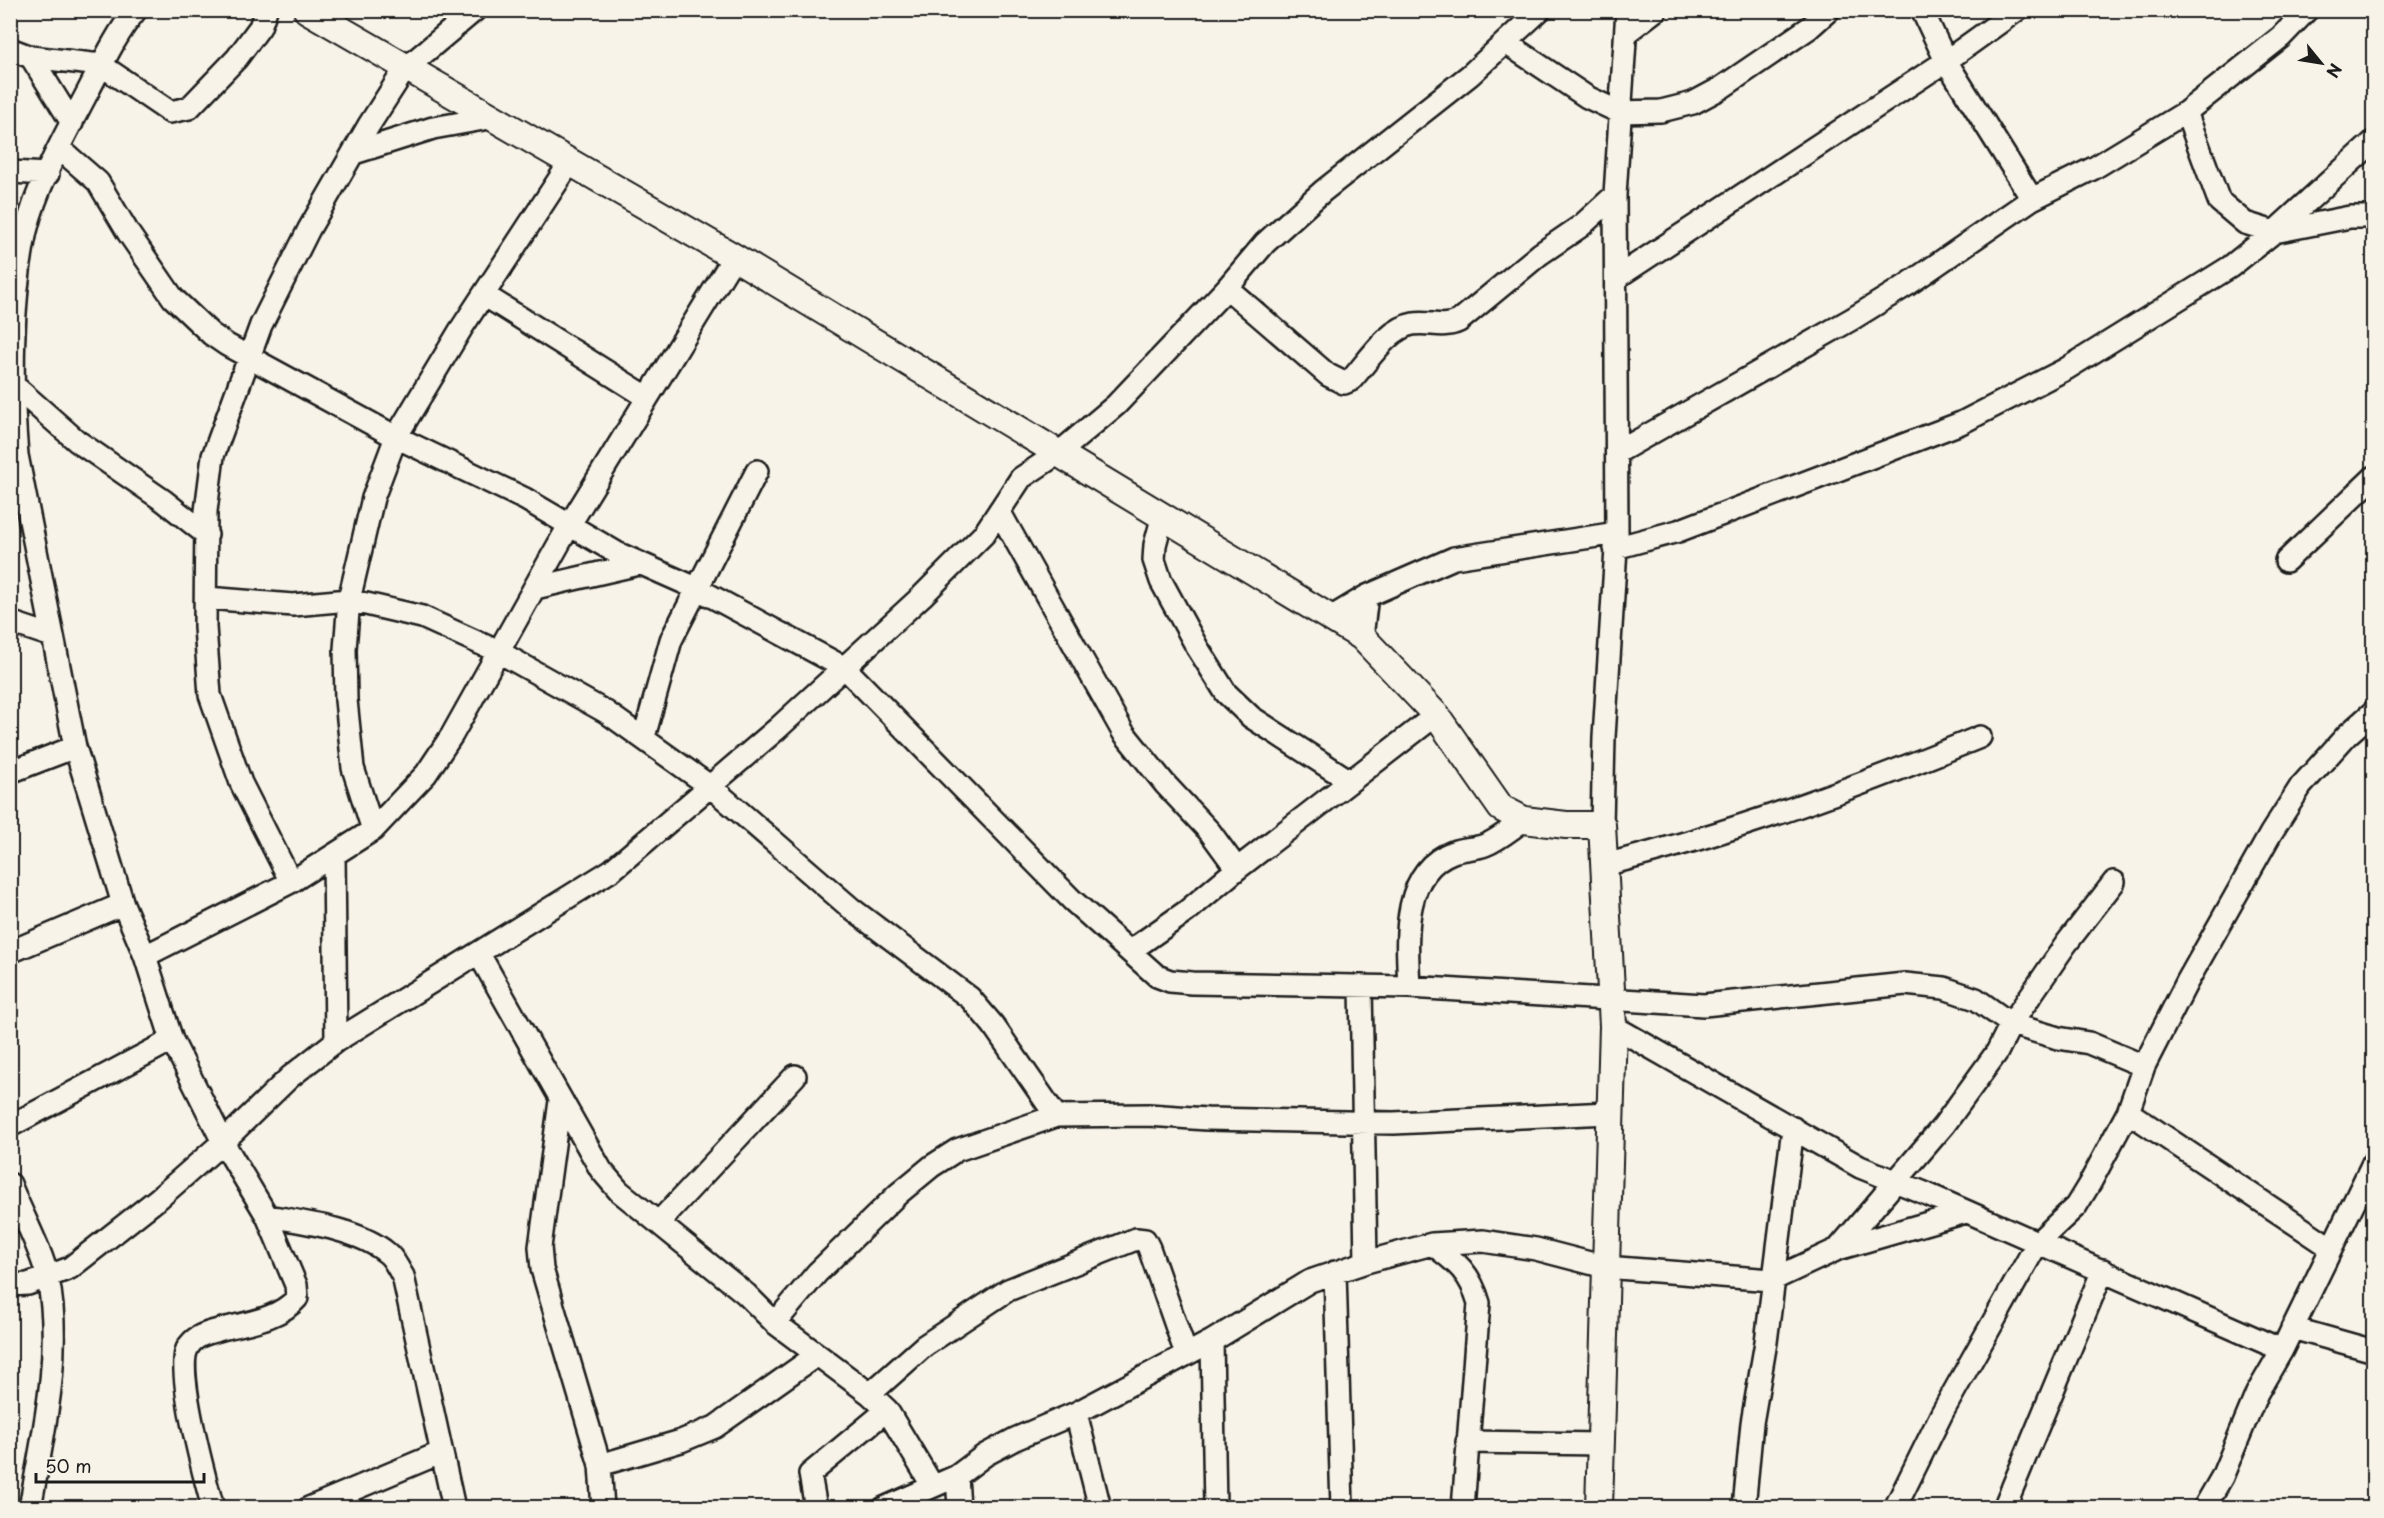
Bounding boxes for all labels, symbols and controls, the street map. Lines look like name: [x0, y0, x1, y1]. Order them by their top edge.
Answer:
north arrow: [2291, 33, 2351, 93]
text: N: [2321, 60, 2348, 82]
scale bar: [36, 1446, 204, 1484]
text: 50 m: [45, 1452, 92, 1479]

